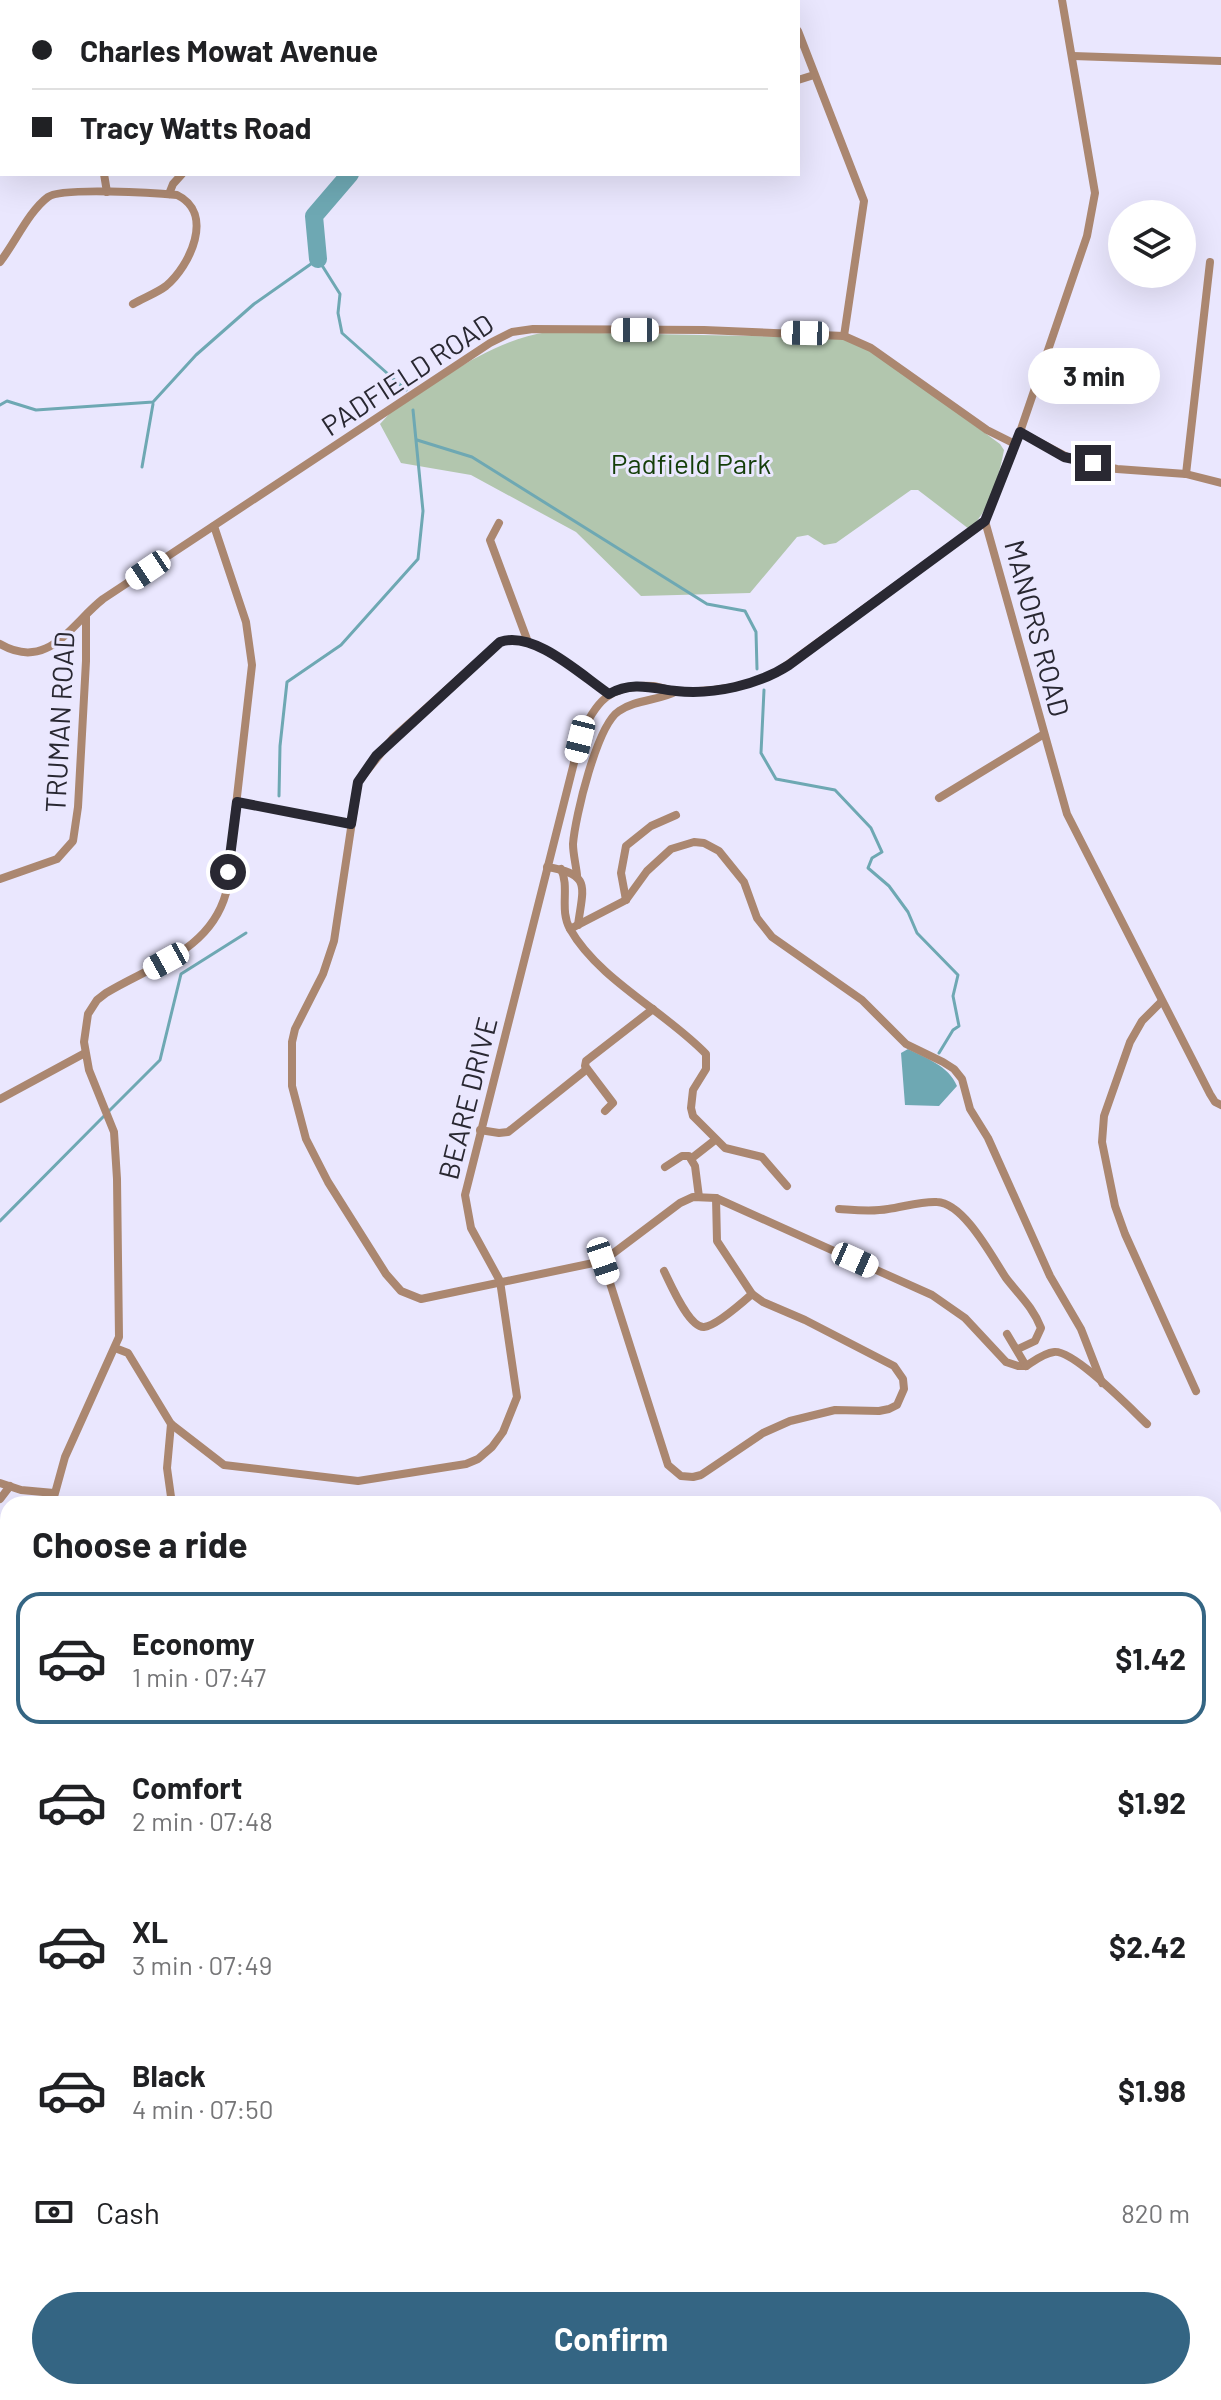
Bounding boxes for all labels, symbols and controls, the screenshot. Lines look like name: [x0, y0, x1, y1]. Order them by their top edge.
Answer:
text: Charles Mowat Avenue: [80, 32, 378, 68]
text: Tracy Watts Road: [80, 109, 311, 145]
map controls: [1108, 200, 1196, 288]
button: layers: [1108, 200, 1196, 288]
street label: PADFIELD ROAD: [315, 306, 499, 442]
car: [611, 318, 659, 342]
car: [781, 321, 829, 345]
callout: 3 min: [1027, 347, 1159, 403]
text: 3 min: [1063, 360, 1125, 391]
route end: [1075, 445, 1111, 481]
park label: Padfield Park: [611, 446, 771, 480]
street label: MANORS ROAD: [998, 536, 1078, 720]
car: [121, 547, 175, 593]
street label: TRUMAN ROAD: [37, 630, 81, 814]
car: [563, 713, 597, 765]
route start: [210, 854, 246, 890]
car: [139, 939, 193, 983]
street label: BEARE DRIVE: [430, 1013, 504, 1183]
car: [584, 1234, 622, 1288]
car: [828, 1239, 882, 1281]
text: Choose a ride: [32, 1522, 248, 1565]
icon: car: [36, 1622, 108, 1694]
text: Economy: [132, 1625, 255, 1661]
text: $1.42: [1115, 1640, 1186, 1676]
text: 1 min · 07:47: [132, 1661, 266, 1692]
icon: car: [36, 1766, 108, 1838]
text: Comfort: [132, 1769, 242, 1805]
text: $1.92: [1117, 1784, 1186, 1820]
text: 2 min · 07:48: [132, 1805, 273, 1836]
icon: car: [36, 1910, 108, 1982]
text: XL: [132, 1913, 168, 1949]
text: $2.42: [1109, 1928, 1186, 1964]
text: 3 min · 07:49: [132, 1949, 272, 1980]
icon: car: [36, 2054, 108, 2126]
text: Black: [132, 2057, 206, 2093]
text: $1.98: [1118, 2072, 1186, 2108]
text: 4 min · 07:50: [132, 2093, 273, 2124]
icon: cash: [32, 2190, 76, 2234]
text: Cash: [96, 2194, 160, 2230]
text: 820 m: [1121, 2197, 1190, 2228]
button: Confirm: [32, 2292, 1190, 2384]

